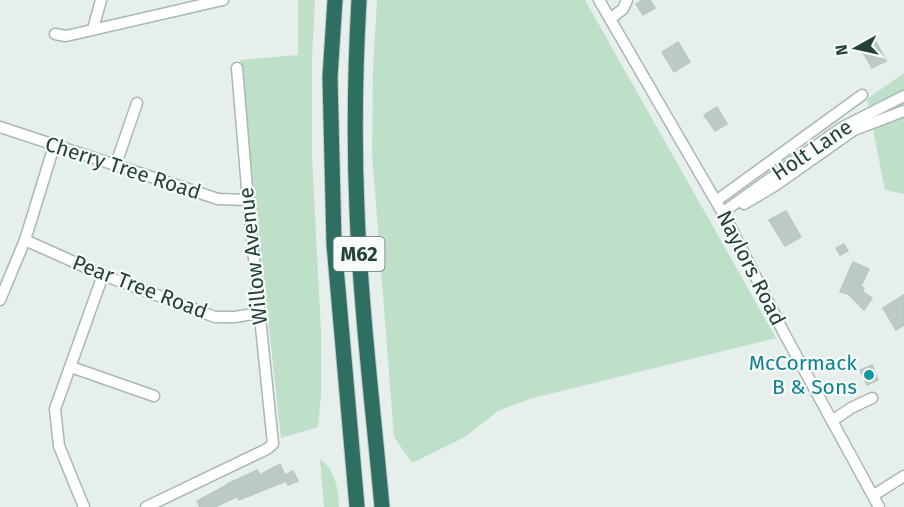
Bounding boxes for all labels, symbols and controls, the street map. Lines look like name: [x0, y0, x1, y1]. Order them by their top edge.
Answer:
north arrow: [826, 18, 886, 78]
text: N: [831, 43, 852, 57]
street label: Holt Lane: [767, 114, 857, 186]
street label: Cherry Tree Road: [42, 131, 204, 205]
street label: Willow Avenue: [233, 186, 273, 326]
street label: Naylors Road: [711, 206, 791, 330]
road number: M62: [334, 237, 385, 271]
street label: Pear Tree Road: [69, 249, 211, 325]
place label: McCormack B & Sons: [749, 350, 857, 400]
marker: McCormack B & Sons: [862, 368, 876, 382]

